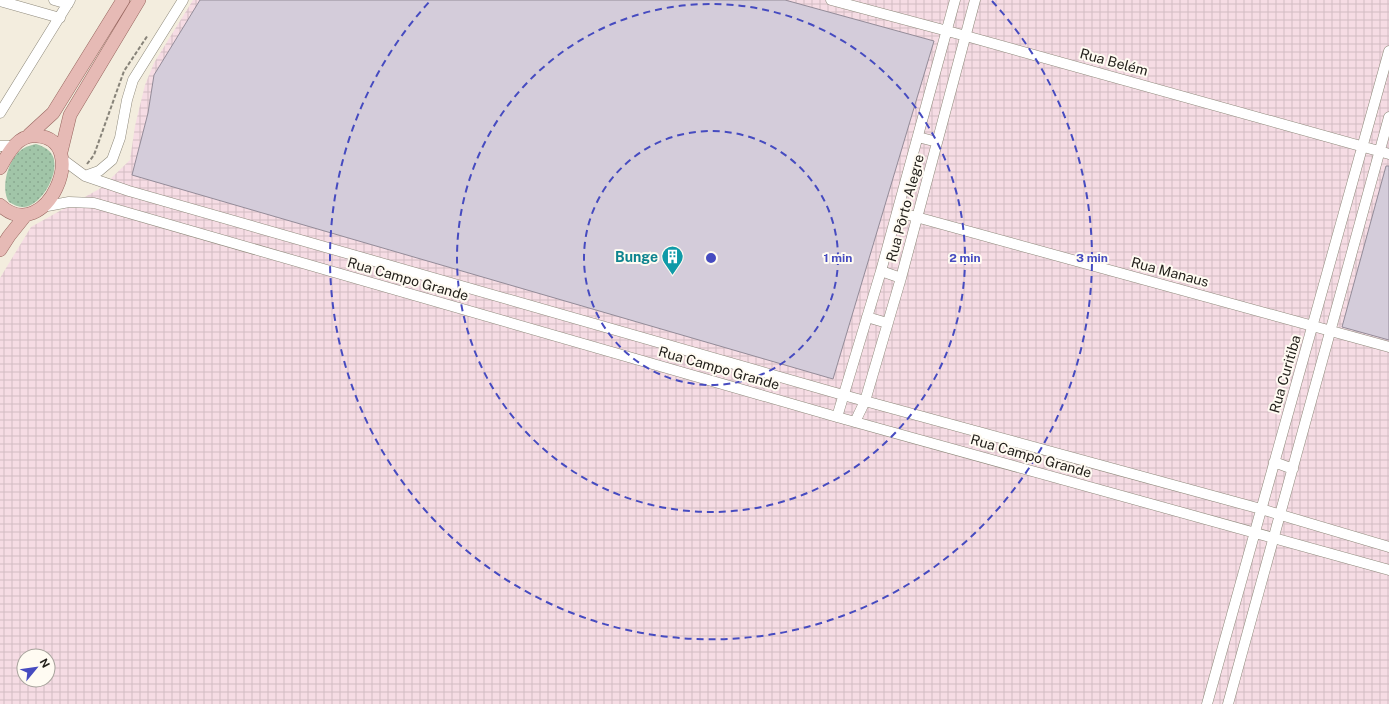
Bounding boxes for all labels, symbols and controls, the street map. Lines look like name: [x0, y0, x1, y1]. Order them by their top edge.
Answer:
street label: Rua Belém: [1078, 45, 1150, 79]
street label: Rua Pôrto Alegre: [883, 152, 927, 264]
building icon: Bunge: [660, 244, 686, 277]
place label: Bunge: [615, 249, 658, 265]
centre of rings: [704, 251, 718, 265]
text: 1 min: [824, 251, 852, 265]
text: 2 min: [949, 251, 981, 265]
text: 3 min: [1076, 251, 1108, 265]
street label: Rua Campo Grande: [346, 254, 470, 304]
street label: Rua Manaus: [1129, 254, 1211, 290]
street label: Rua Curitiba: [1266, 333, 1304, 415]
street label: Rua Campo Grande: [657, 343, 781, 393]
street label: Rua Campo Grande: [969, 431, 1093, 481]
north arrow: [16, 648, 56, 688]
text: N: [37, 656, 52, 670]

